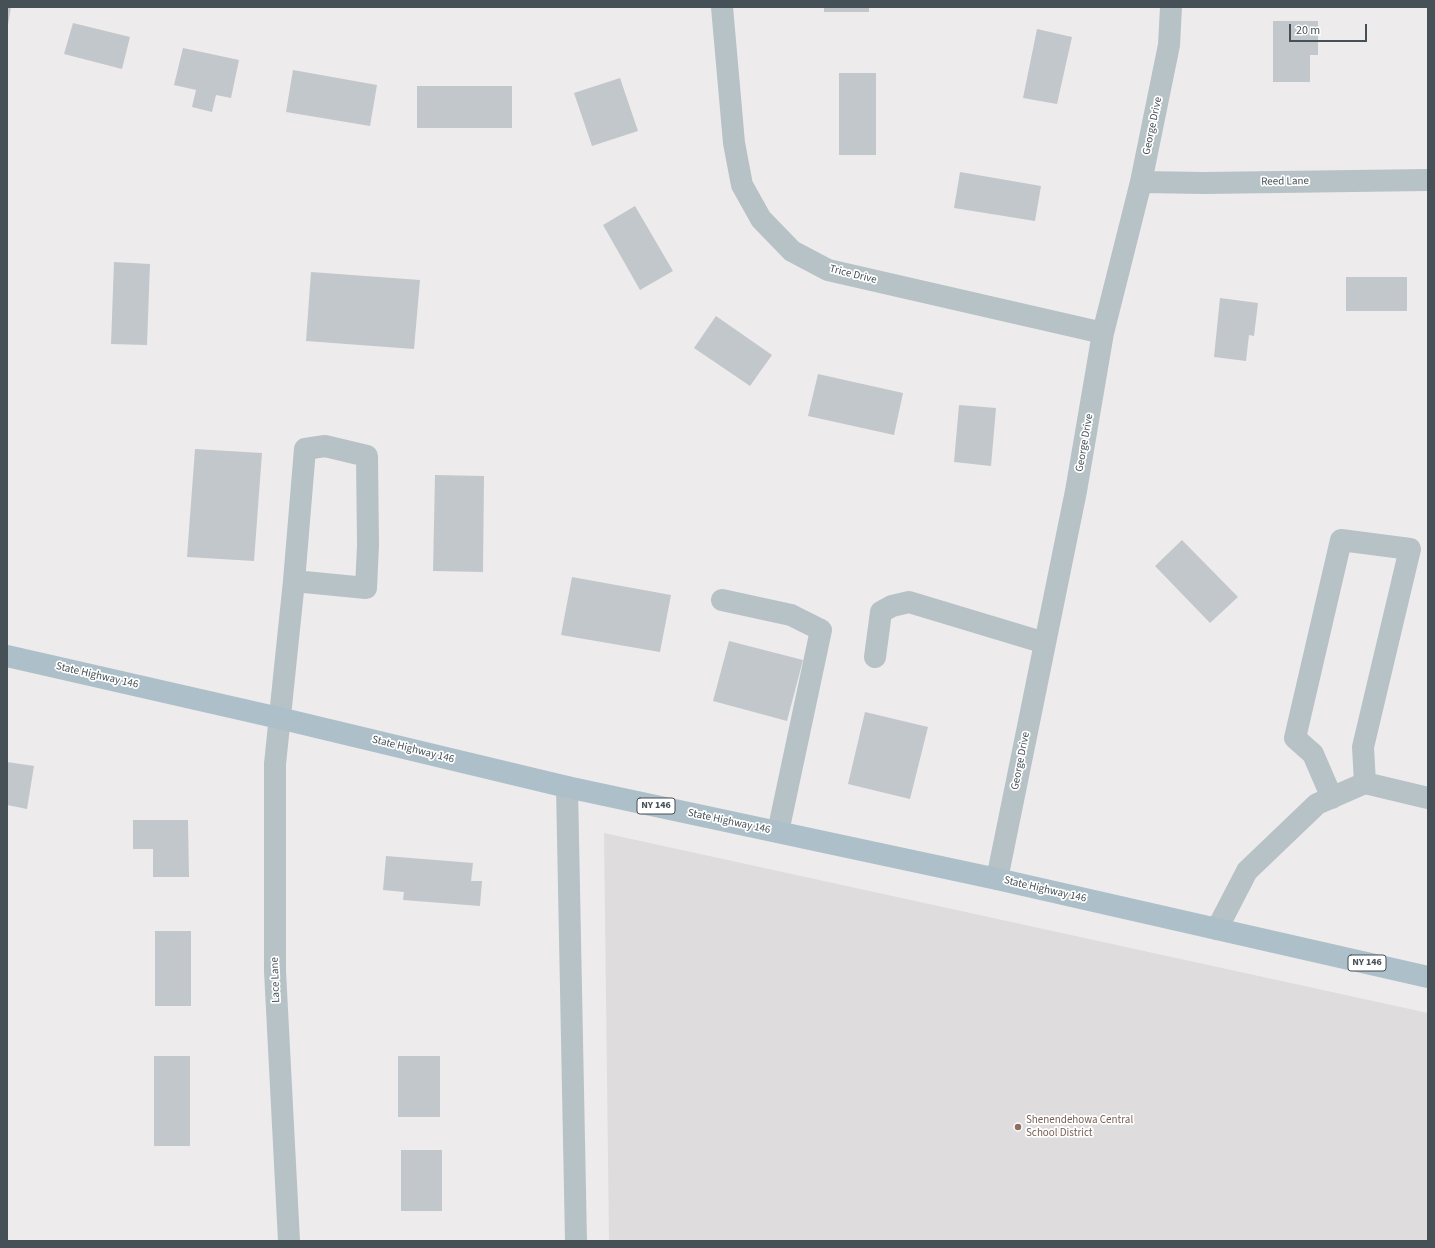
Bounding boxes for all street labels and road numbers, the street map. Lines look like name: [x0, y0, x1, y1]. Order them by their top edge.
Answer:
street label: George Drive: [1140, 96, 1166, 156]
street label: Reed Lane: [1261, 175, 1309, 189]
street label: Trice Drive: [828, 263, 878, 287]
street label: George Drive: [1073, 413, 1097, 473]
street label: State Highway 146: [54, 660, 140, 692]
street label: George Drive: [1009, 731, 1033, 791]
street label: State Highway 146: [371, 733, 455, 767]
road number: NY 146: [637, 798, 675, 814]
street label: State Highway 146: [686, 807, 772, 837]
street label: State Highway 146: [1002, 874, 1088, 906]
road number: NY 146: [1348, 955, 1386, 971]
street label: Lace Lane: [269, 957, 283, 1003]

